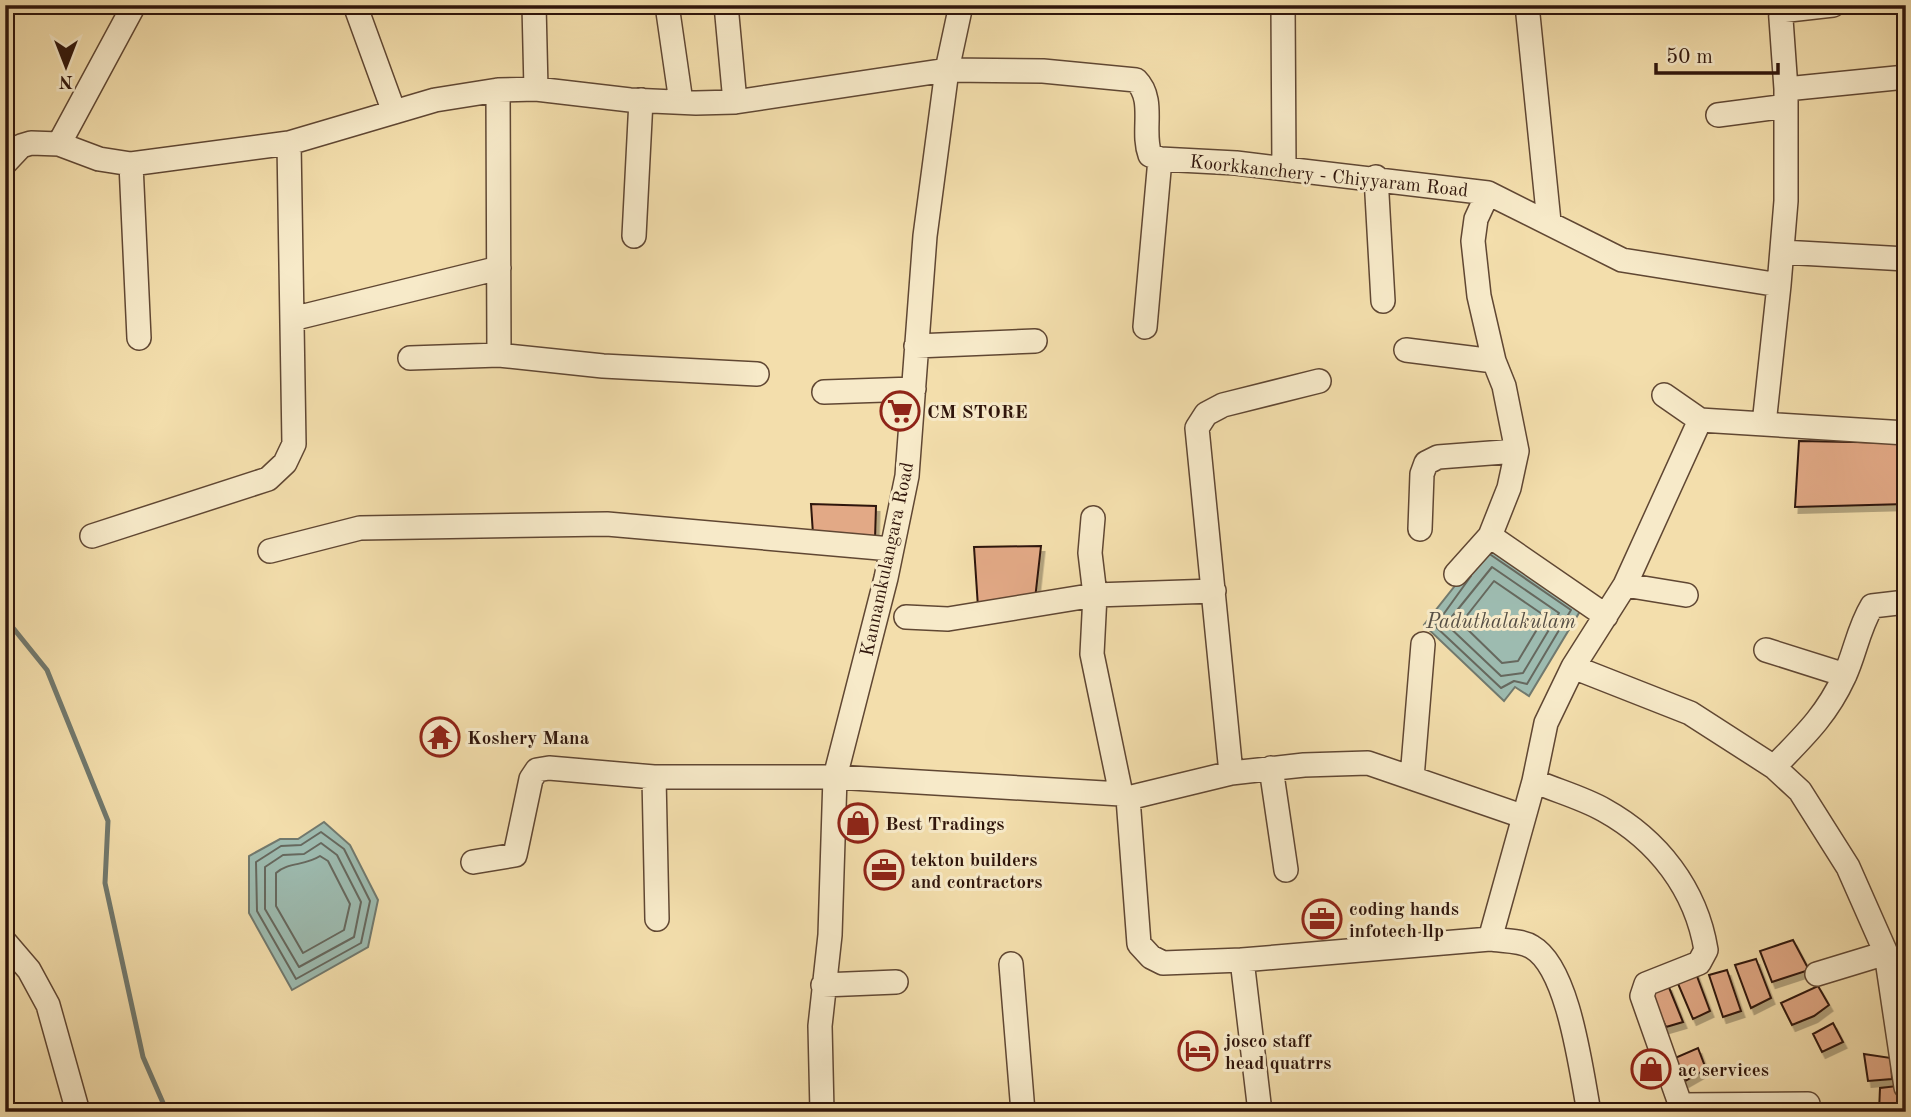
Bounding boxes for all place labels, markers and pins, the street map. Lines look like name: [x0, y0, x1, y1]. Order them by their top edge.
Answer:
supermarket icon: CM STORE: [879, 390, 921, 432]
place label: CM STORE: [927, 404, 1028, 423]
temple icon: Koshery Mana: [419, 716, 461, 758]
place label: Koshery Mana: [467, 730, 590, 749]
shop icon: Best Tradings: [837, 802, 879, 844]
place label: Best Tradings: [885, 816, 1004, 835]
office icon: tekton builders and contractors: [863, 849, 905, 891]
place label: tekton builders and contractors: [911, 852, 1042, 893]
office icon: coding hands infotech llp: [1301, 898, 1343, 940]
place label: coding hands infotech llp: [1349, 901, 1459, 942]
hotel icon: josco staff head quatrrs: [1177, 1030, 1219, 1072]
place label: josco staff head quatrrs: [1224, 1033, 1331, 1074]
shop icon: ac services: [1630, 1048, 1672, 1090]
place label: ac services: [1678, 1062, 1769, 1081]

